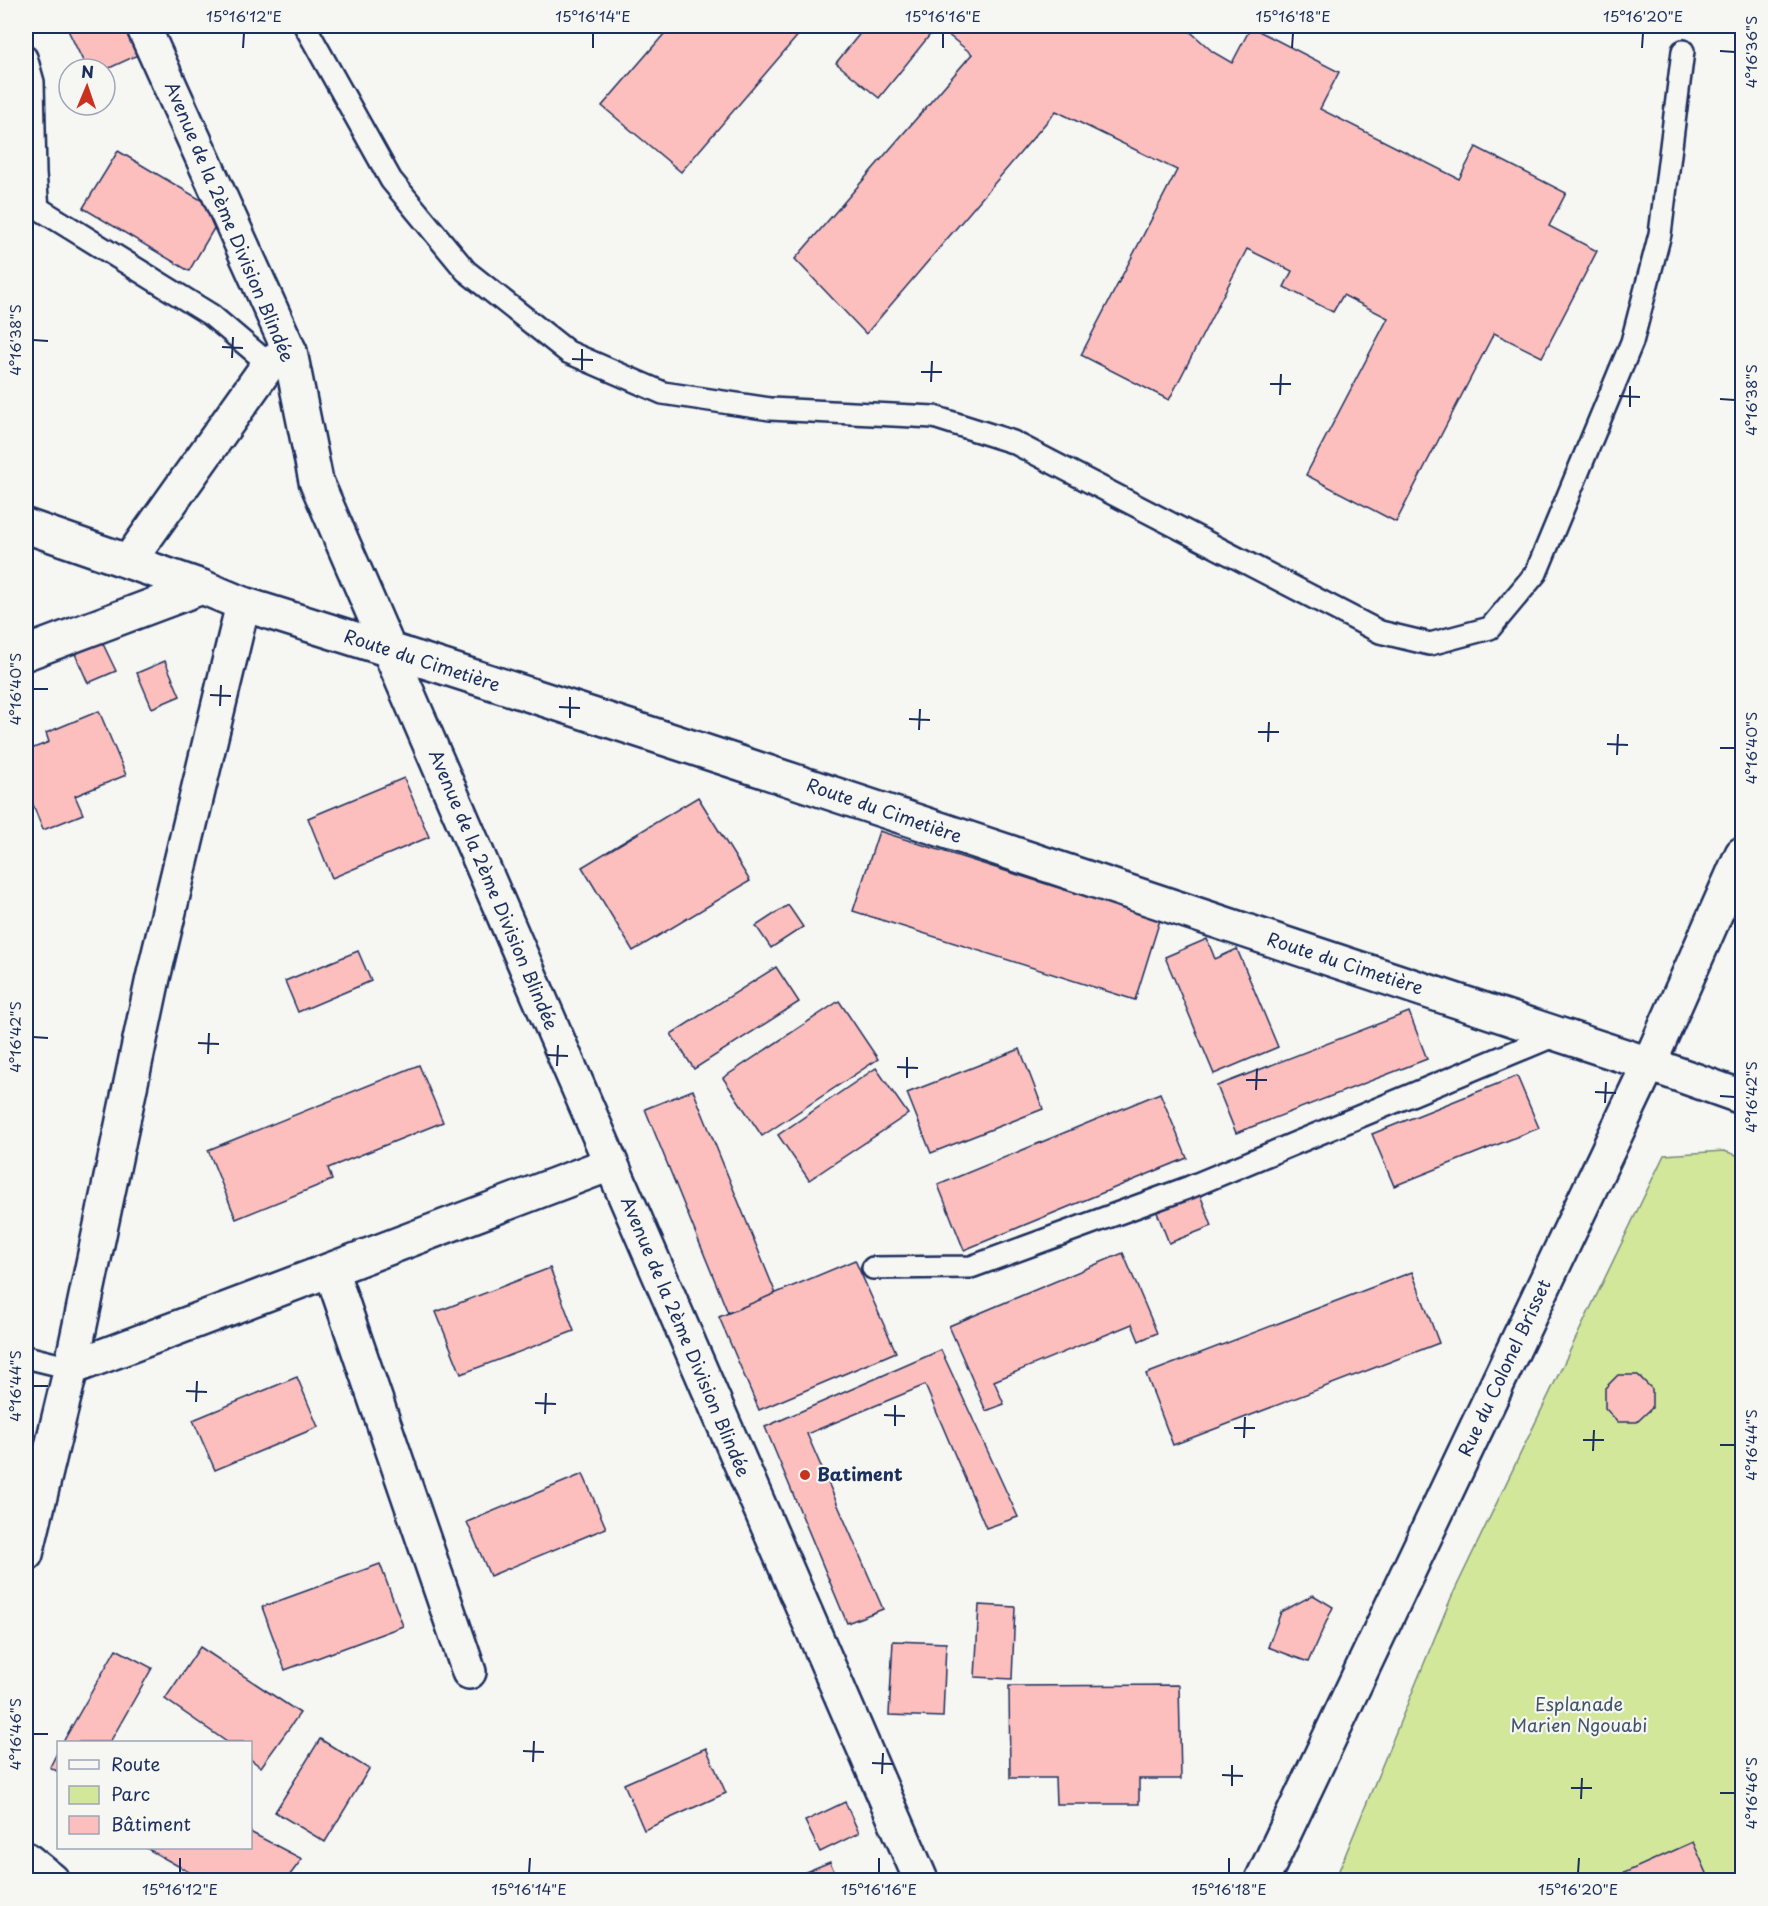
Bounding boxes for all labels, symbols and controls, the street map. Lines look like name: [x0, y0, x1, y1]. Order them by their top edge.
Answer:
text: 15°16'12"E: [206, 4, 282, 27]
text: 15°16'14"E: [555, 4, 631, 27]
text: 15°16'16"E: [905, 4, 981, 27]
text: 15°16'18"E: [1255, 4, 1331, 27]
text: 15°16'20"E: [1603, 4, 1683, 27]
text: 4°16'36"S: [1739, 16, 1762, 88]
north arrow: [57, 57, 117, 117]
text: N: [81, 59, 94, 83]
street label: Avenue de la 2ème Division Blindée: [159, 77, 302, 366]
text: 4°16'38"S: [3, 304, 26, 376]
text: 4°16'38"S: [1739, 364, 1762, 436]
street label: Route du Cimetière: [341, 622, 504, 698]
text: 4°16'40"S: [3, 653, 26, 725]
text: 4°16'40"S: [1739, 712, 1762, 784]
street label: Avenue de la 2ème Division Blindée: [423, 745, 566, 1034]
street label: Route du Cimetière: [803, 770, 966, 849]
street label: Route du Cimetière: [1264, 925, 1427, 1001]
text: 4°16'42"S: [3, 1001, 26, 1073]
text: 4°16'42"S: [1739, 1061, 1762, 1133]
street label: Avenue de la 2ème Division Blindée: [615, 1192, 758, 1481]
street label: Rue du Colonel Brisset: [1451, 1274, 1557, 1461]
text: 4°16'44"S: [3, 1350, 26, 1422]
text: 4°16'44"S: [1739, 1409, 1762, 1481]
place label: Batiment: [817, 1460, 903, 1487]
marker: Batiment: [798, 1468, 812, 1482]
park label: Esplanade Marien Ngouabi: [1510, 1690, 1648, 1738]
text: 4°16'46"S: [3, 1698, 26, 1770]
legend: [57, 1741, 252, 1849]
text: Route: [111, 1750, 161, 1777]
text: 4°16'46"S: [1739, 1757, 1762, 1829]
text: Parc: [111, 1780, 150, 1807]
text: Bâtiment: [111, 1810, 191, 1837]
text: 15°16'12"E: [142, 1877, 218, 1900]
text: 15°16'14"E: [491, 1877, 567, 1900]
text: 15°16'16"E: [841, 1877, 917, 1900]
text: 15°16'18"E: [1191, 1877, 1267, 1900]
text: 15°16'20"E: [1538, 1877, 1618, 1900]

